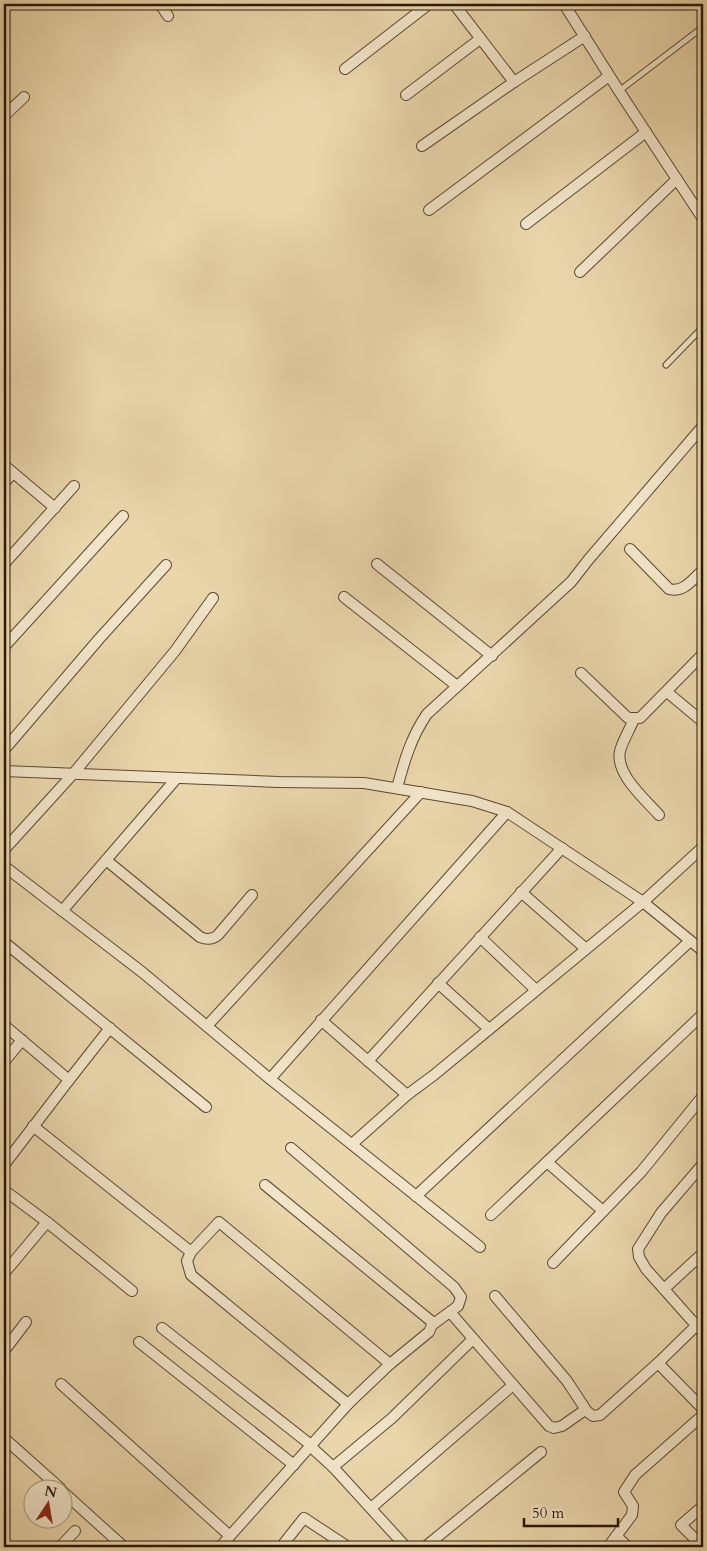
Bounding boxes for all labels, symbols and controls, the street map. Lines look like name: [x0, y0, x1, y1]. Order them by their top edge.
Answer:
north arrow: [22, 1478, 72, 1528]
text: N: [43, 1481, 59, 1502]
scale bar: [524, 1496, 618, 1528]
text: 50 m: [532, 1503, 564, 1523]

